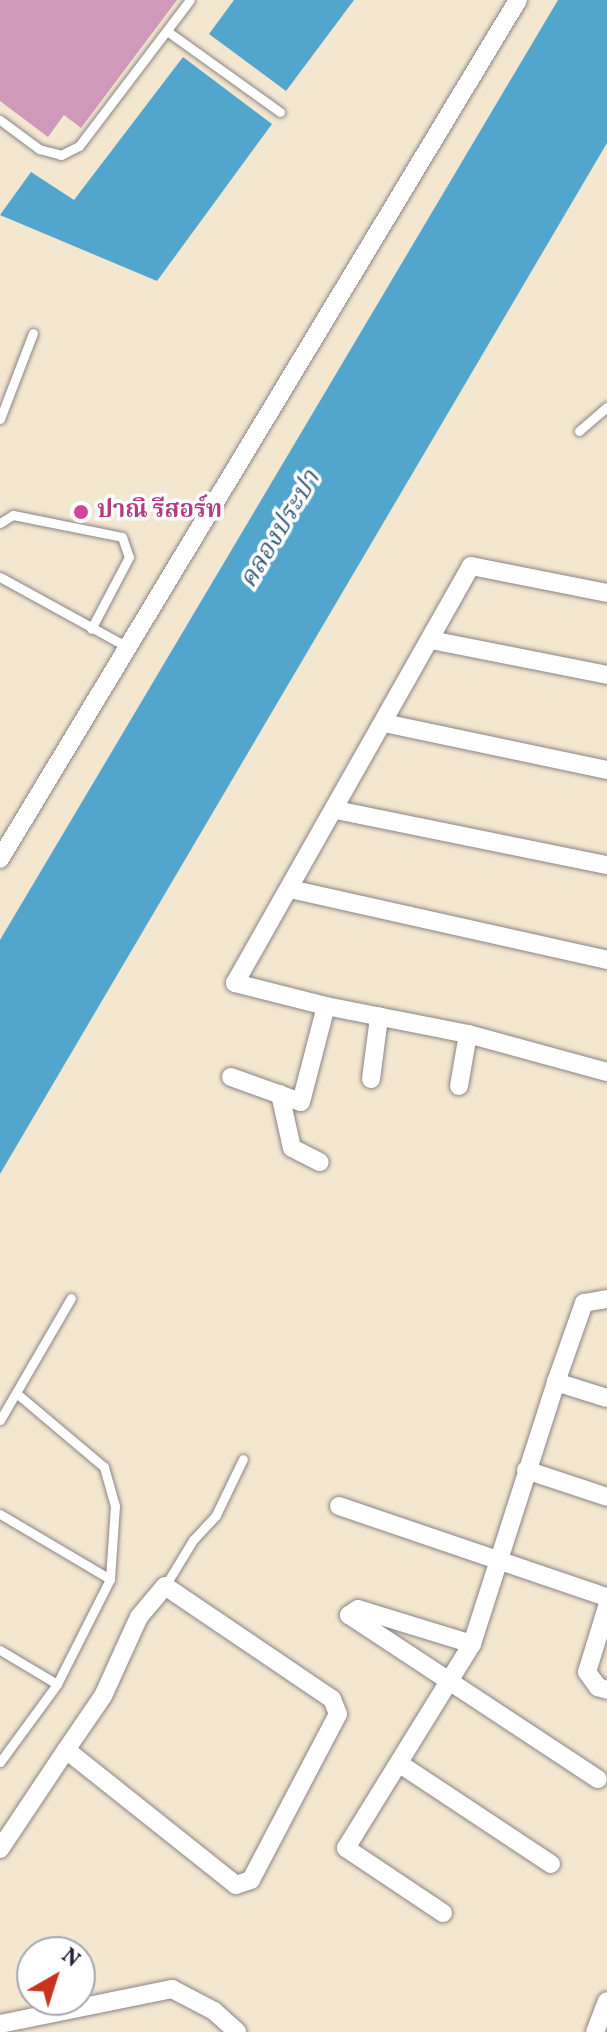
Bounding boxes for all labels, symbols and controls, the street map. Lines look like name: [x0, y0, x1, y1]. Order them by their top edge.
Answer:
water label: คลองประปา: [234, 466, 328, 594]
place label: ปาณิ รีสอร์ท: [97, 498, 222, 526]
marker: ปาณิ รีสอร์ท: [72, 503, 90, 521]
north arrow: [16, 1936, 96, 2016]
text: N: [54, 1941, 86, 1976]

